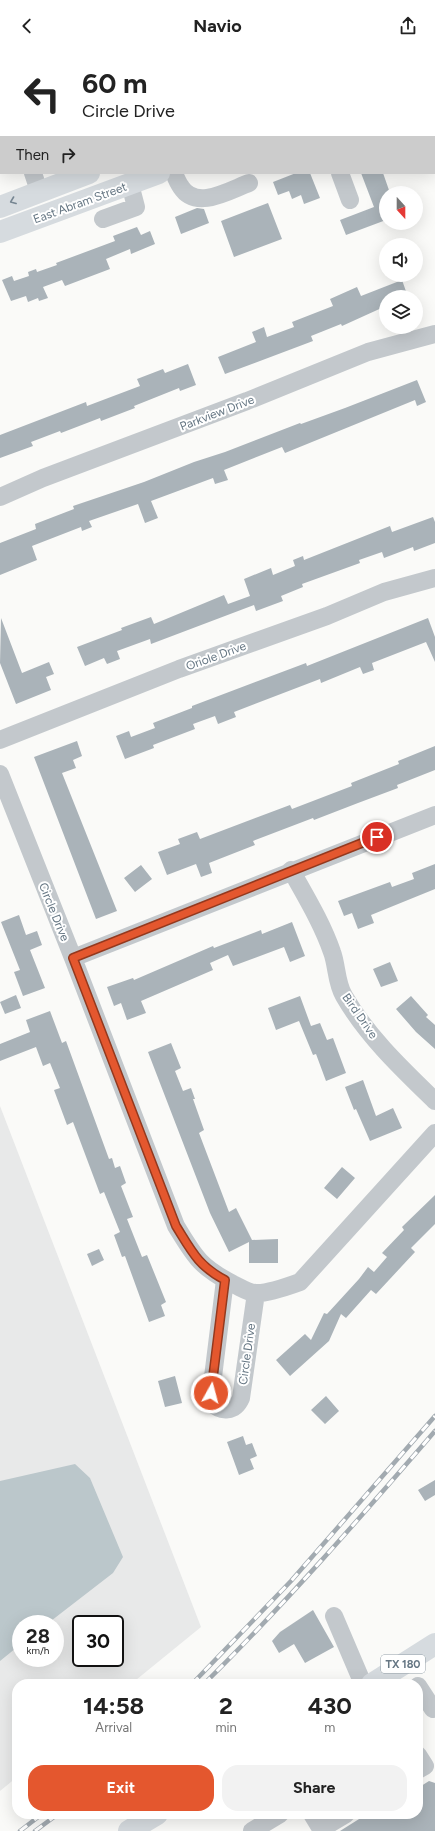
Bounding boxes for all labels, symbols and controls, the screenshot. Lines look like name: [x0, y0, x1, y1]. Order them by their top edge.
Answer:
icon: back: [16, 15, 38, 37]
text: Navio: [193, 15, 242, 37]
icon: share: [397, 15, 419, 37]
text: 60 m: [82, 66, 147, 100]
icon: left: [16, 68, 68, 120]
text: Circle Drive: [82, 100, 175, 122]
icon: right: [57, 144, 79, 166]
text: Then: [16, 146, 49, 164]
street label: East Abram Street: [31, 179, 129, 226]
north arrow: [379, 186, 423, 230]
map controls: [379, 186, 423, 334]
one-way arrow: [10, 197, 17, 205]
button: sound: [379, 238, 423, 282]
button: layers: [379, 290, 423, 334]
street label: Parkview Drive: [178, 392, 256, 434]
street label: Oriole Drive: [184, 638, 248, 673]
pin: [360, 820, 394, 854]
icon: arrive: [366, 826, 388, 848]
street label: Circle Drive: [36, 881, 72, 944]
street label: Bird Drive: [339, 991, 381, 1042]
street label: Circle Drive: [236, 1322, 258, 1386]
position arrow: [190, 1372, 232, 1414]
speed limit sign: 30: [72, 1615, 124, 1667]
text: 28: [26, 1624, 50, 1648]
text: km/h: [27, 1644, 49, 1657]
road number: TX 180: [381, 1655, 425, 1673]
text: 14:58: [83, 1691, 144, 1720]
text: 2: [219, 1691, 233, 1720]
text: 430: [308, 1691, 352, 1720]
text: Arrival: [95, 1720, 132, 1735]
text: min: [215, 1720, 237, 1735]
text: m: [324, 1720, 335, 1735]
button: Exit: [28, 1765, 214, 1811]
button: Share: [222, 1765, 407, 1811]

